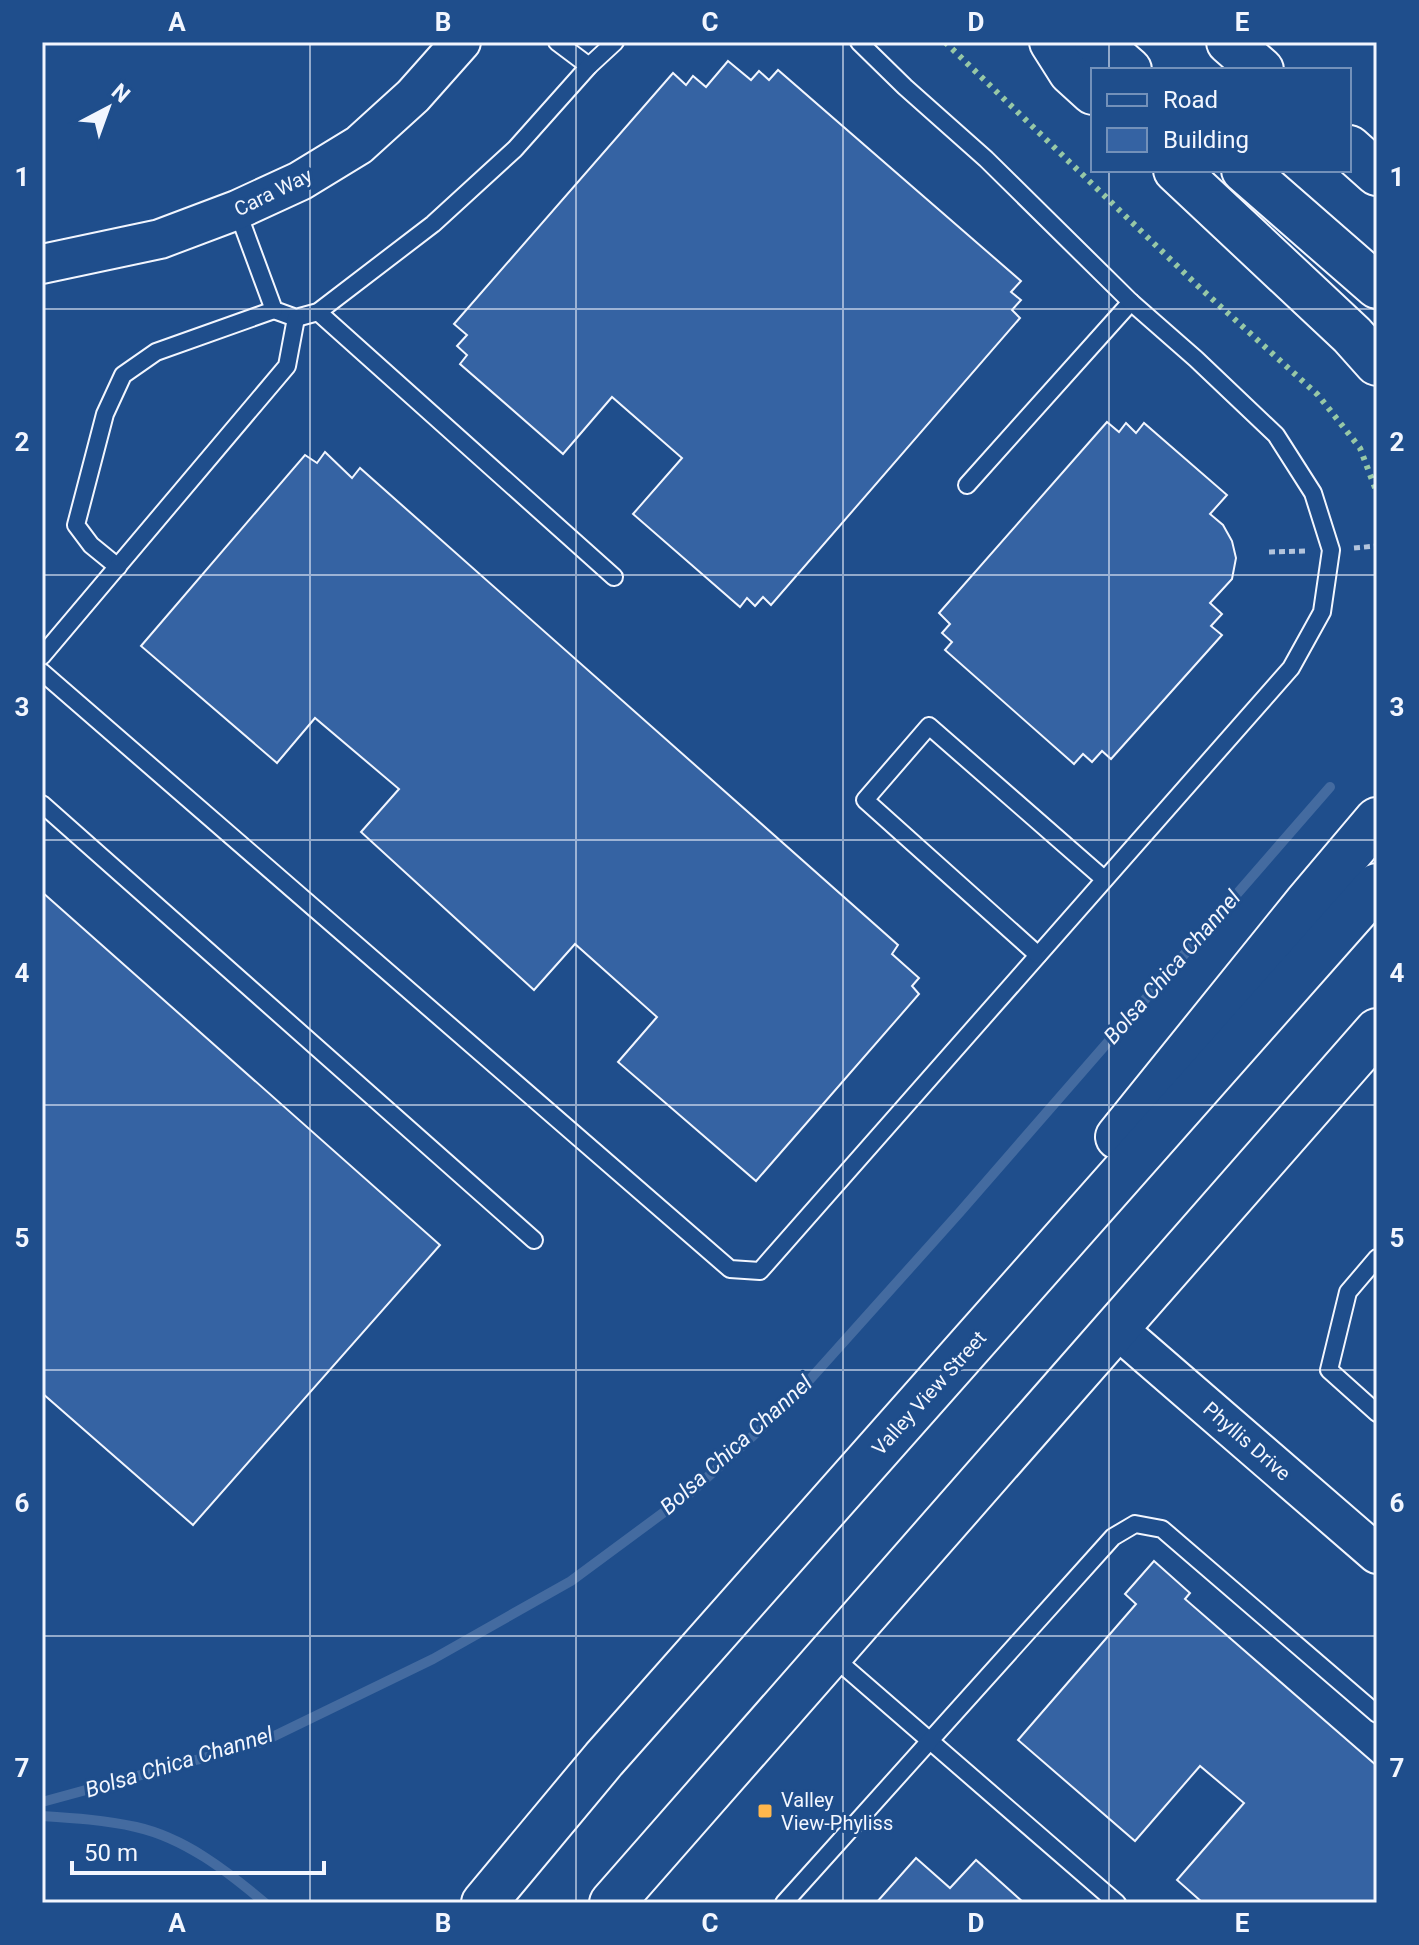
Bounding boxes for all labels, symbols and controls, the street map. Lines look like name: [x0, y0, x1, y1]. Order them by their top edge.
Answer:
text: A: [168, 7, 186, 37]
text: B: [435, 7, 451, 37]
text: C: [701, 7, 719, 37]
text: D: [968, 7, 984, 37]
text: E: [1235, 7, 1250, 37]
north arrow: [68, 68, 148, 148]
legend: [1091, 68, 1351, 172]
text: N: [107, 79, 135, 108]
text: Road: [1163, 86, 1218, 114]
text: Building: [1163, 126, 1249, 154]
text: 1: [15, 162, 29, 192]
text: 1: [1390, 162, 1404, 192]
street label: Cara Way: [230, 163, 316, 221]
text: 2: [15, 427, 29, 457]
text: 2: [1390, 427, 1404, 457]
text: 3: [15, 692, 29, 722]
text: 3: [1390, 692, 1404, 722]
water label: Bolsa Chica Channel: [1099, 885, 1246, 1049]
text: 4: [15, 958, 30, 988]
text: 4: [1390, 958, 1405, 988]
text: 5: [15, 1223, 29, 1253]
text: 5: [1390, 1223, 1404, 1253]
street label: Valley View Street: [867, 1326, 991, 1460]
water label: Bolsa Chica Channel: [655, 1370, 817, 1520]
street label: Phyllis Drive: [1198, 1397, 1296, 1485]
text: 6: [15, 1488, 30, 1518]
text: 6: [1390, 1488, 1405, 1518]
water label: Bolsa Chica Channel: [82, 1721, 277, 1802]
text: 7: [15, 1753, 29, 1783]
text: 7: [1390, 1753, 1404, 1783]
place label: Valley View-Phyliss: [781, 1788, 893, 1835]
marker: Valley View-Phyliss: [756, 1802, 774, 1820]
scale bar: [72, 1825, 324, 1875]
text: 50 m: [84, 1839, 138, 1867]
text: A: [168, 1908, 186, 1938]
text: B: [435, 1908, 451, 1938]
text: C: [701, 1908, 719, 1938]
text: D: [968, 1908, 984, 1938]
text: E: [1235, 1908, 1250, 1938]

